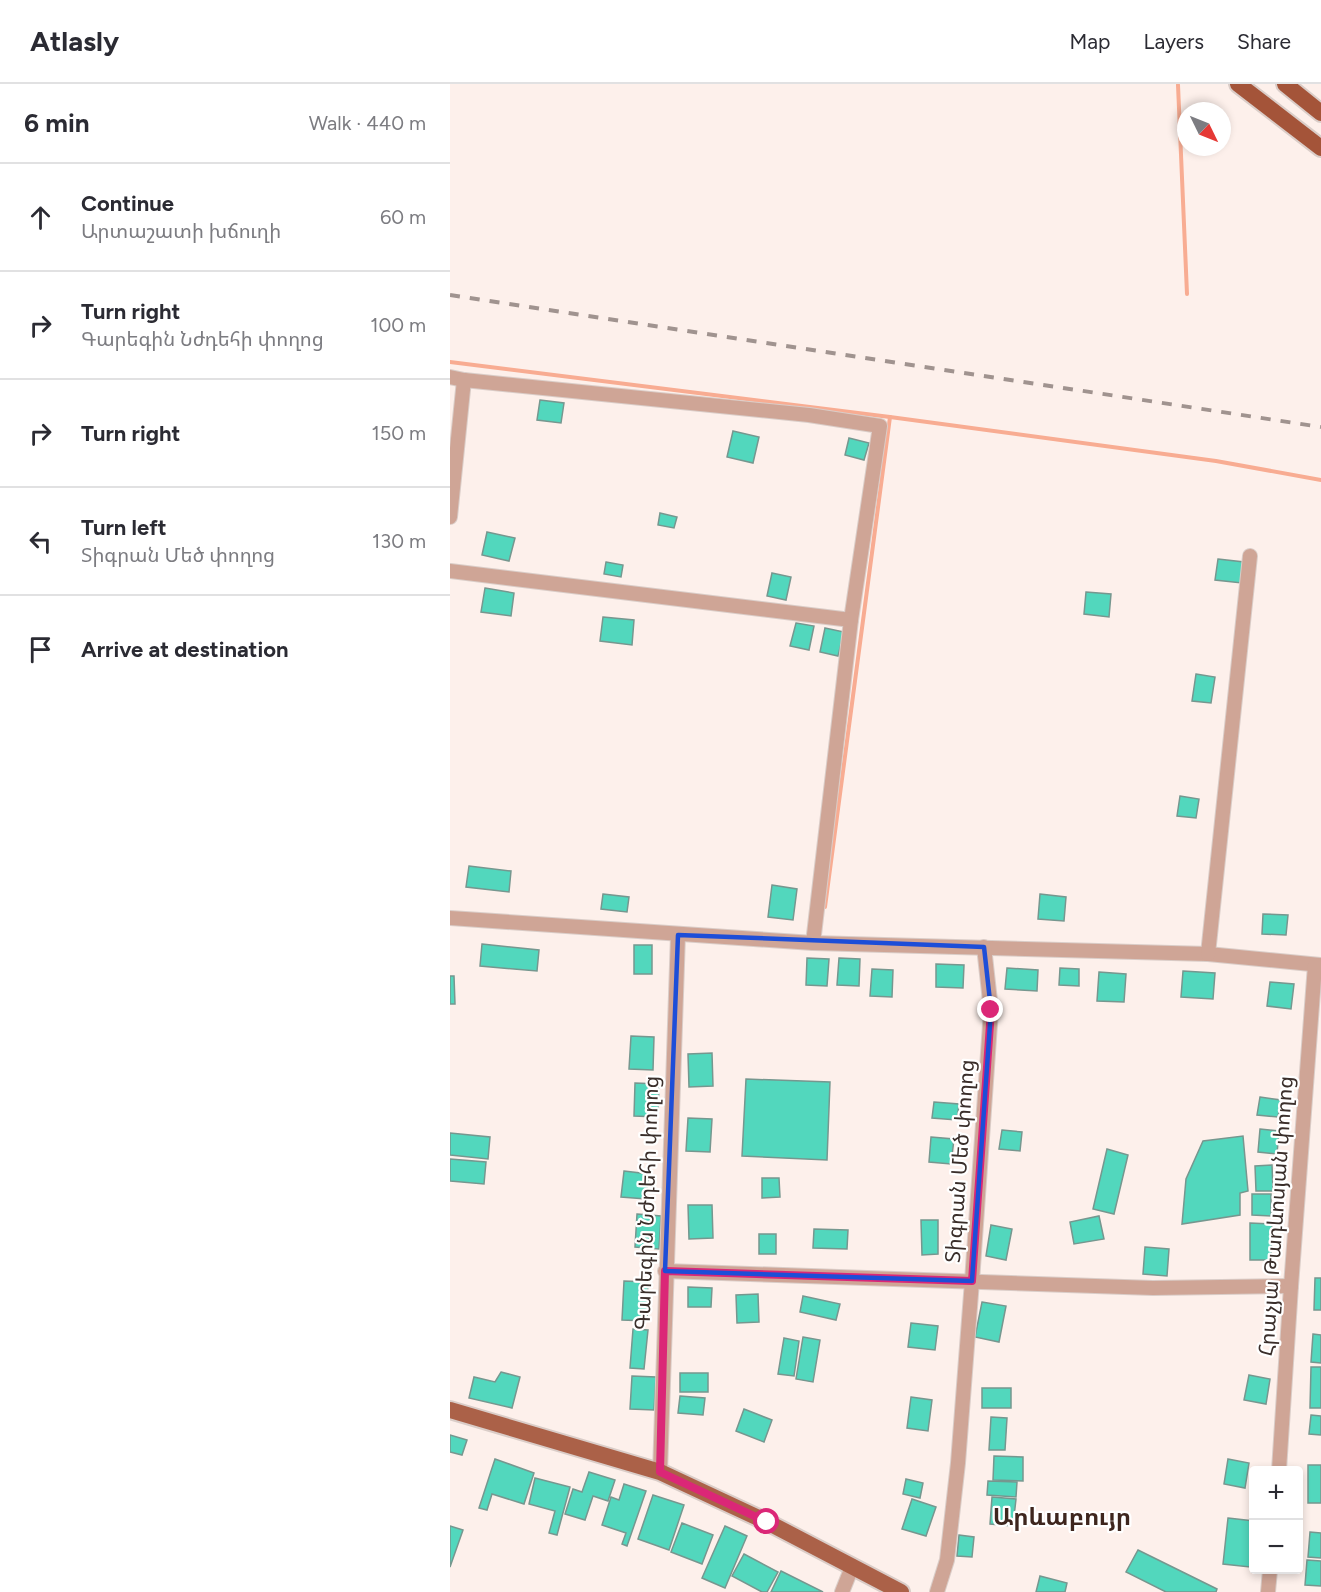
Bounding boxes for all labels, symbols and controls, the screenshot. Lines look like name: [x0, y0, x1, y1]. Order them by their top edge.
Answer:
text: Atlasly: [30, 24, 119, 58]
text: Map: [1070, 29, 1110, 54]
text: Layers: [1143, 29, 1204, 54]
text: Share: [1237, 29, 1291, 54]
north arrow: [1177, 102, 1231, 156]
text: 6 min: [24, 107, 90, 139]
text: Walk · 440 m: [309, 111, 426, 135]
text: Continue: [81, 190, 174, 217]
icon: ahead: [24, 201, 57, 234]
text: 60 m: [380, 205, 426, 229]
text: Արտաշատի խճուղի: [81, 219, 281, 243]
text: Turn right: [81, 298, 180, 325]
icon: right: [24, 309, 57, 342]
text: 100 m: [370, 313, 426, 337]
text: Գարեգին Նժդեհի փողոց: [81, 327, 324, 351]
icon: right: [24, 417, 57, 450]
text: Turn right: [81, 420, 180, 447]
text: 150 m: [371, 421, 426, 445]
text: Turn left: [81, 514, 167, 541]
icon: left: [24, 525, 57, 558]
text: 130 m: [372, 529, 426, 553]
text: Տիգրան Մեծ փողոց: [81, 543, 275, 567]
icon: arrive: [24, 633, 57, 666]
text: Arrive at destination: [81, 636, 289, 663]
route end: [977, 996, 1003, 1022]
street label: Տիգրան Մեծ փողոց: [940, 1058, 979, 1263]
street label: Գարեգին Նժդեհի փողոց: [630, 1075, 663, 1331]
street label: Հրաչյա Թադևոսյան փողոց: [1253, 1075, 1298, 1357]
map controls: [1249, 1466, 1303, 1574]
button: +: [1249, 1466, 1303, 1520]
district label: Արևաբույր: [993, 1502, 1131, 1531]
route start: [753, 1508, 779, 1534]
button: −: [1249, 1520, 1303, 1574]

